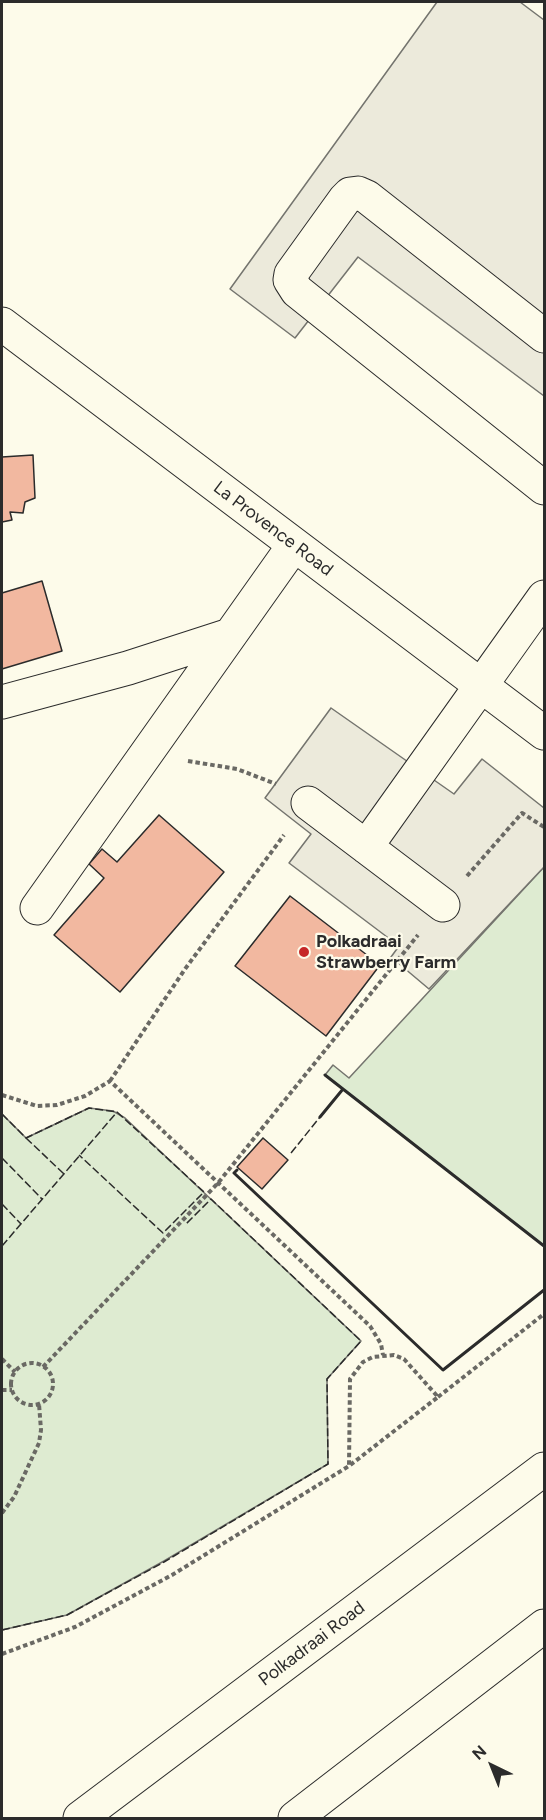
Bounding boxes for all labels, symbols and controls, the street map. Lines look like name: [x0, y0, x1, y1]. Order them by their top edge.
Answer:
street label: La Provence Road: [209, 477, 337, 581]
place label: Polkadraai Strawberry Farm: [316, 931, 456, 974]
marker: Polkadraai Strawberry Farm: [297, 945, 311, 959]
street label: Polkadraai Road: [255, 1597, 369, 1691]
north arrow: [462, 1736, 522, 1796]
text: N: [468, 1741, 490, 1764]

